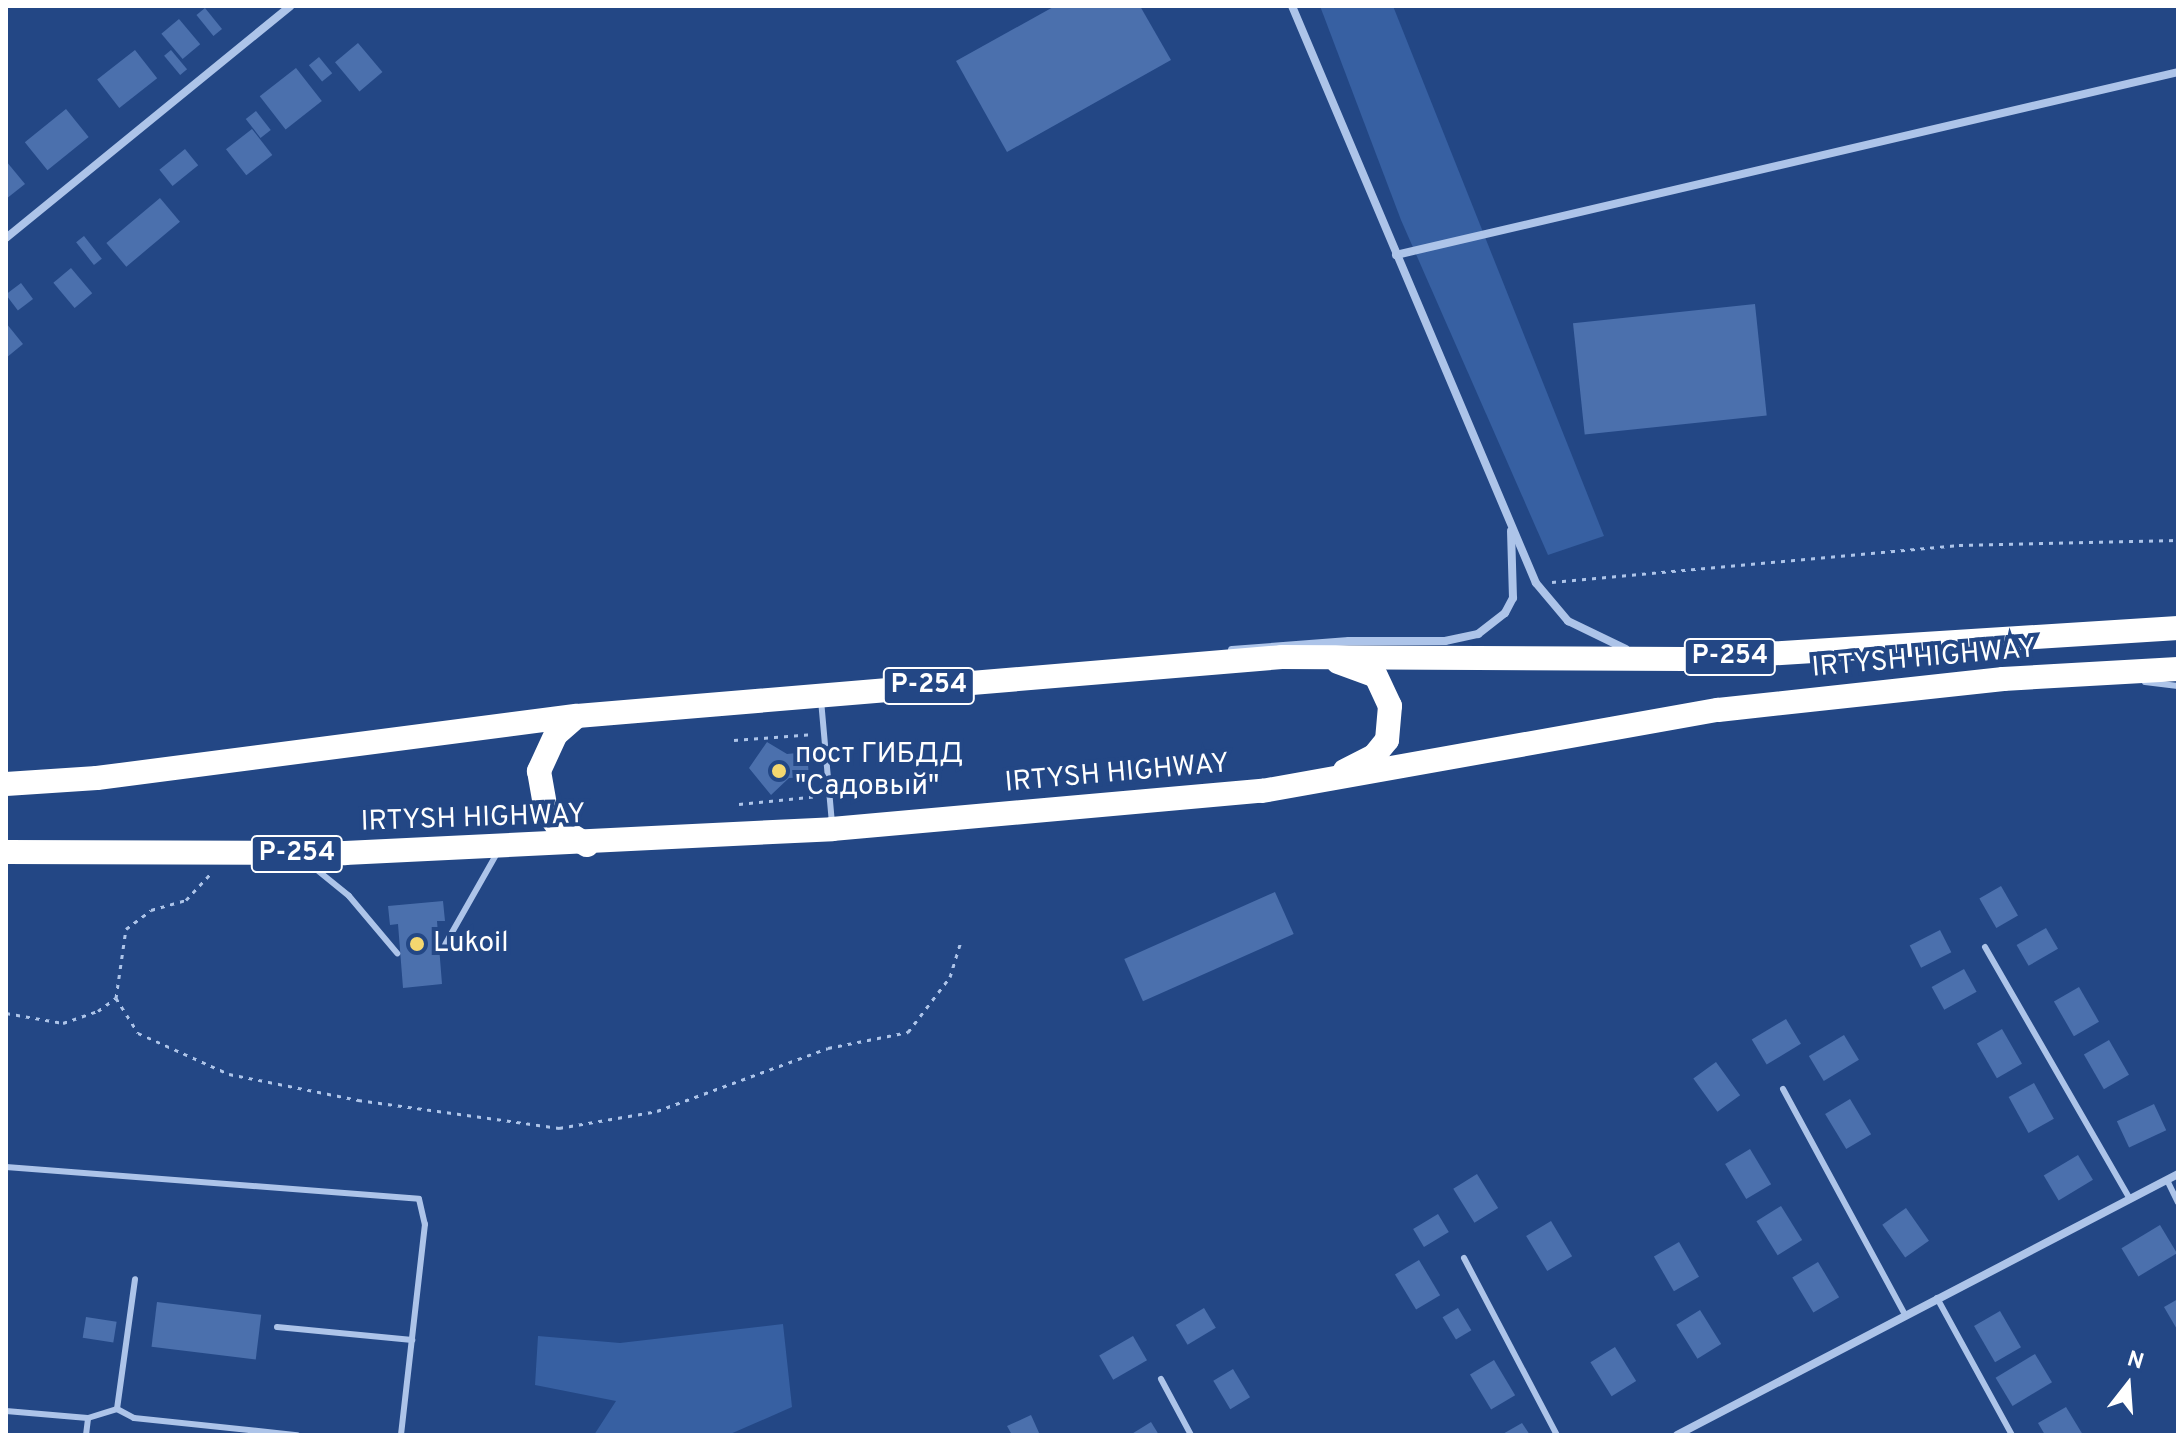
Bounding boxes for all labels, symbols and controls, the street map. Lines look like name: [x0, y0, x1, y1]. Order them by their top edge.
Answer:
street label: IRTYSH HIGHWAY: [1811, 632, 2037, 686]
road number: Р-254: [1682, 635, 1778, 679]
road number: Р-254: [881, 664, 977, 708]
place label: пост ГИБДД "Садовый": [795, 738, 963, 804]
street label: IRTYSH HIGHWAY: [1004, 747, 1230, 801]
marker: пост ГИБДД "Садовый": [770, 762, 788, 780]
street label: IRTYSH HIGHWAY: [360, 798, 586, 840]
road number: Р-254: [249, 832, 345, 876]
place label: Lukoil: [433, 927, 509, 961]
marker: Lukoil: [408, 935, 426, 953]
north arrow: [2088, 1345, 2168, 1425]
text: N: [2124, 1346, 2147, 1377]

